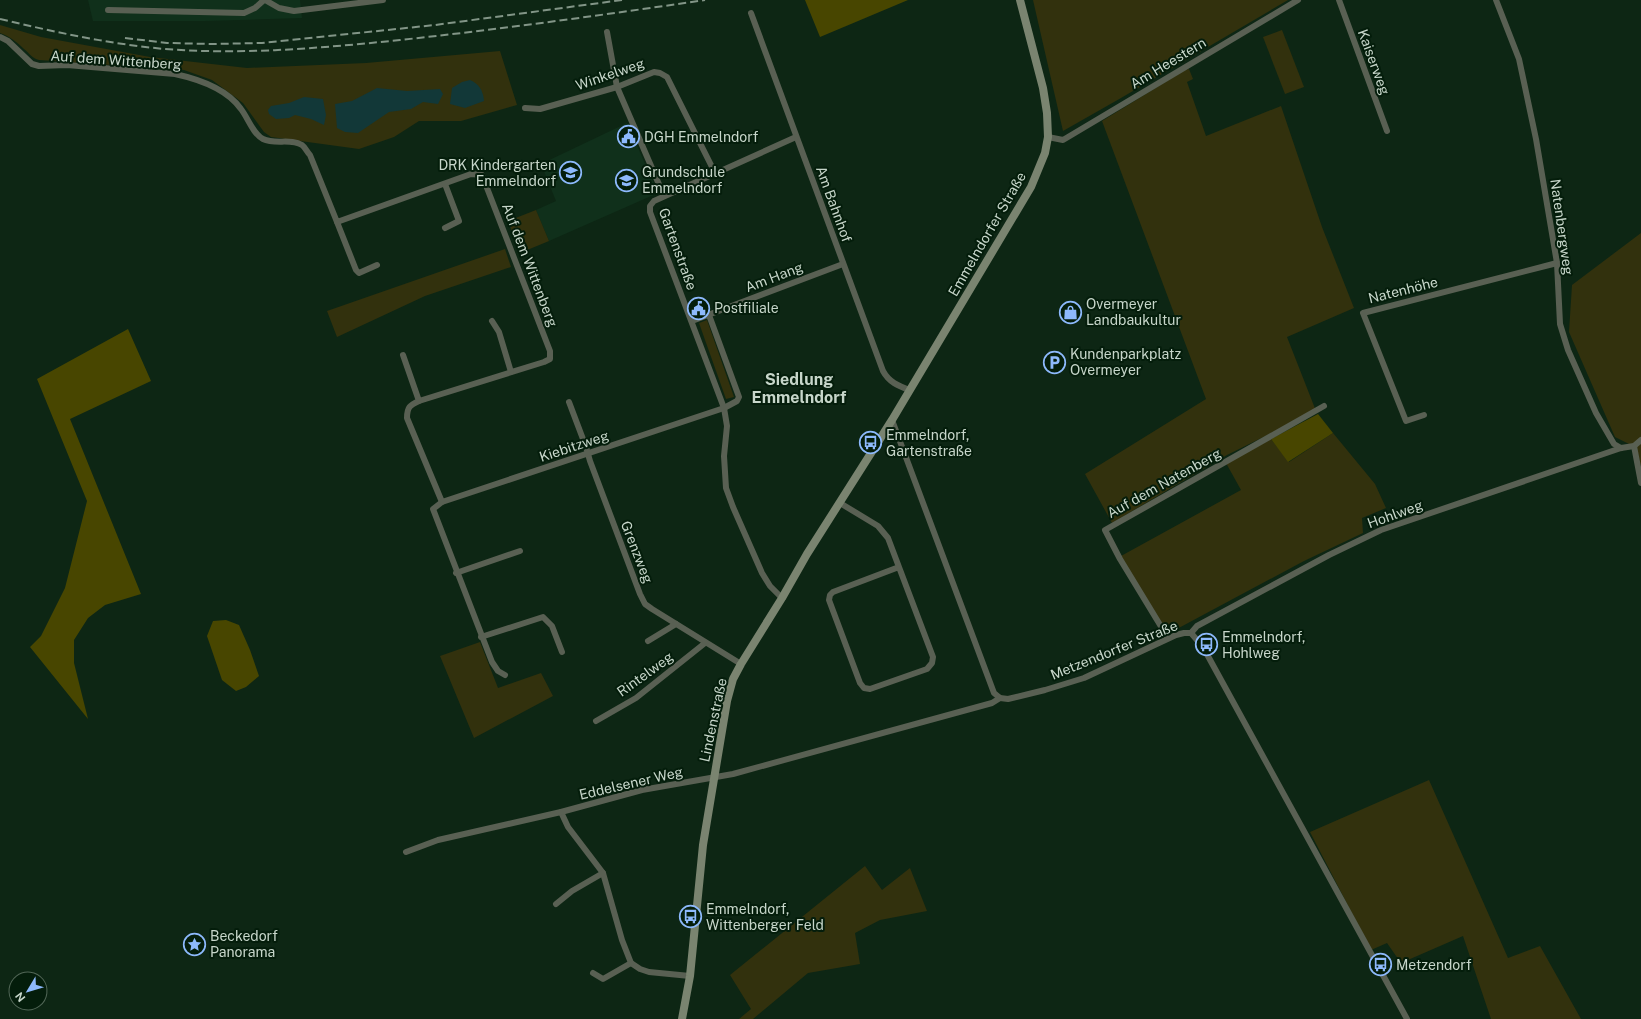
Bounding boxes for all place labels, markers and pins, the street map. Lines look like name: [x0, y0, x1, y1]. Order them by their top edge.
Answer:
public building icon: DGH Emmelndorf: [616, 124, 642, 150]
place label: DGH Emmelndorf: [644, 129, 759, 145]
place label: DRK Kindergarten Emmelndorf: [438, 157, 556, 189]
school or university icon: DRK Kindergarten Emmelndorf: [558, 160, 584, 186]
place label: Grundschule Emmelndorf: [642, 164, 725, 196]
school or university icon: Grundschule Emmelndorf: [613, 167, 639, 193]
public building icon: Postfiliale: [686, 295, 712, 321]
place label: Overmeyer Landbaukultur: [1086, 296, 1181, 328]
shop icon: Overmeyer Landbaukultur: [1058, 299, 1084, 325]
place label: Postfiliale: [714, 300, 779, 316]
place label: Kundenparkplatz Overmeyer: [1070, 346, 1181, 378]
parking icon: Kundenparkplatz Overmeyer: [1041, 349, 1067, 375]
place label: Emmelndorf, Gartenstraße: [886, 427, 972, 459]
bus stop icon: Emmelndorf, Gartenstraße: [858, 430, 884, 456]
place label: Emmelndorf, Hohlweg: [1222, 629, 1305, 661]
bus stop icon: Emmelndorf, Hohlweg: [1194, 632, 1220, 658]
place label: Emmelndorf, Wittenberger Feld: [706, 901, 824, 933]
bus stop icon: Emmelndorf, Wittenberger Feld: [678, 904, 704, 930]
place label: Beckedorf Panorama: [210, 928, 278, 960]
place icon: Beckedorf Panorama: [181, 931, 207, 957]
bus stop icon: Metzendorf: [1368, 952, 1394, 978]
place label: Metzendorf: [1396, 957, 1472, 973]

